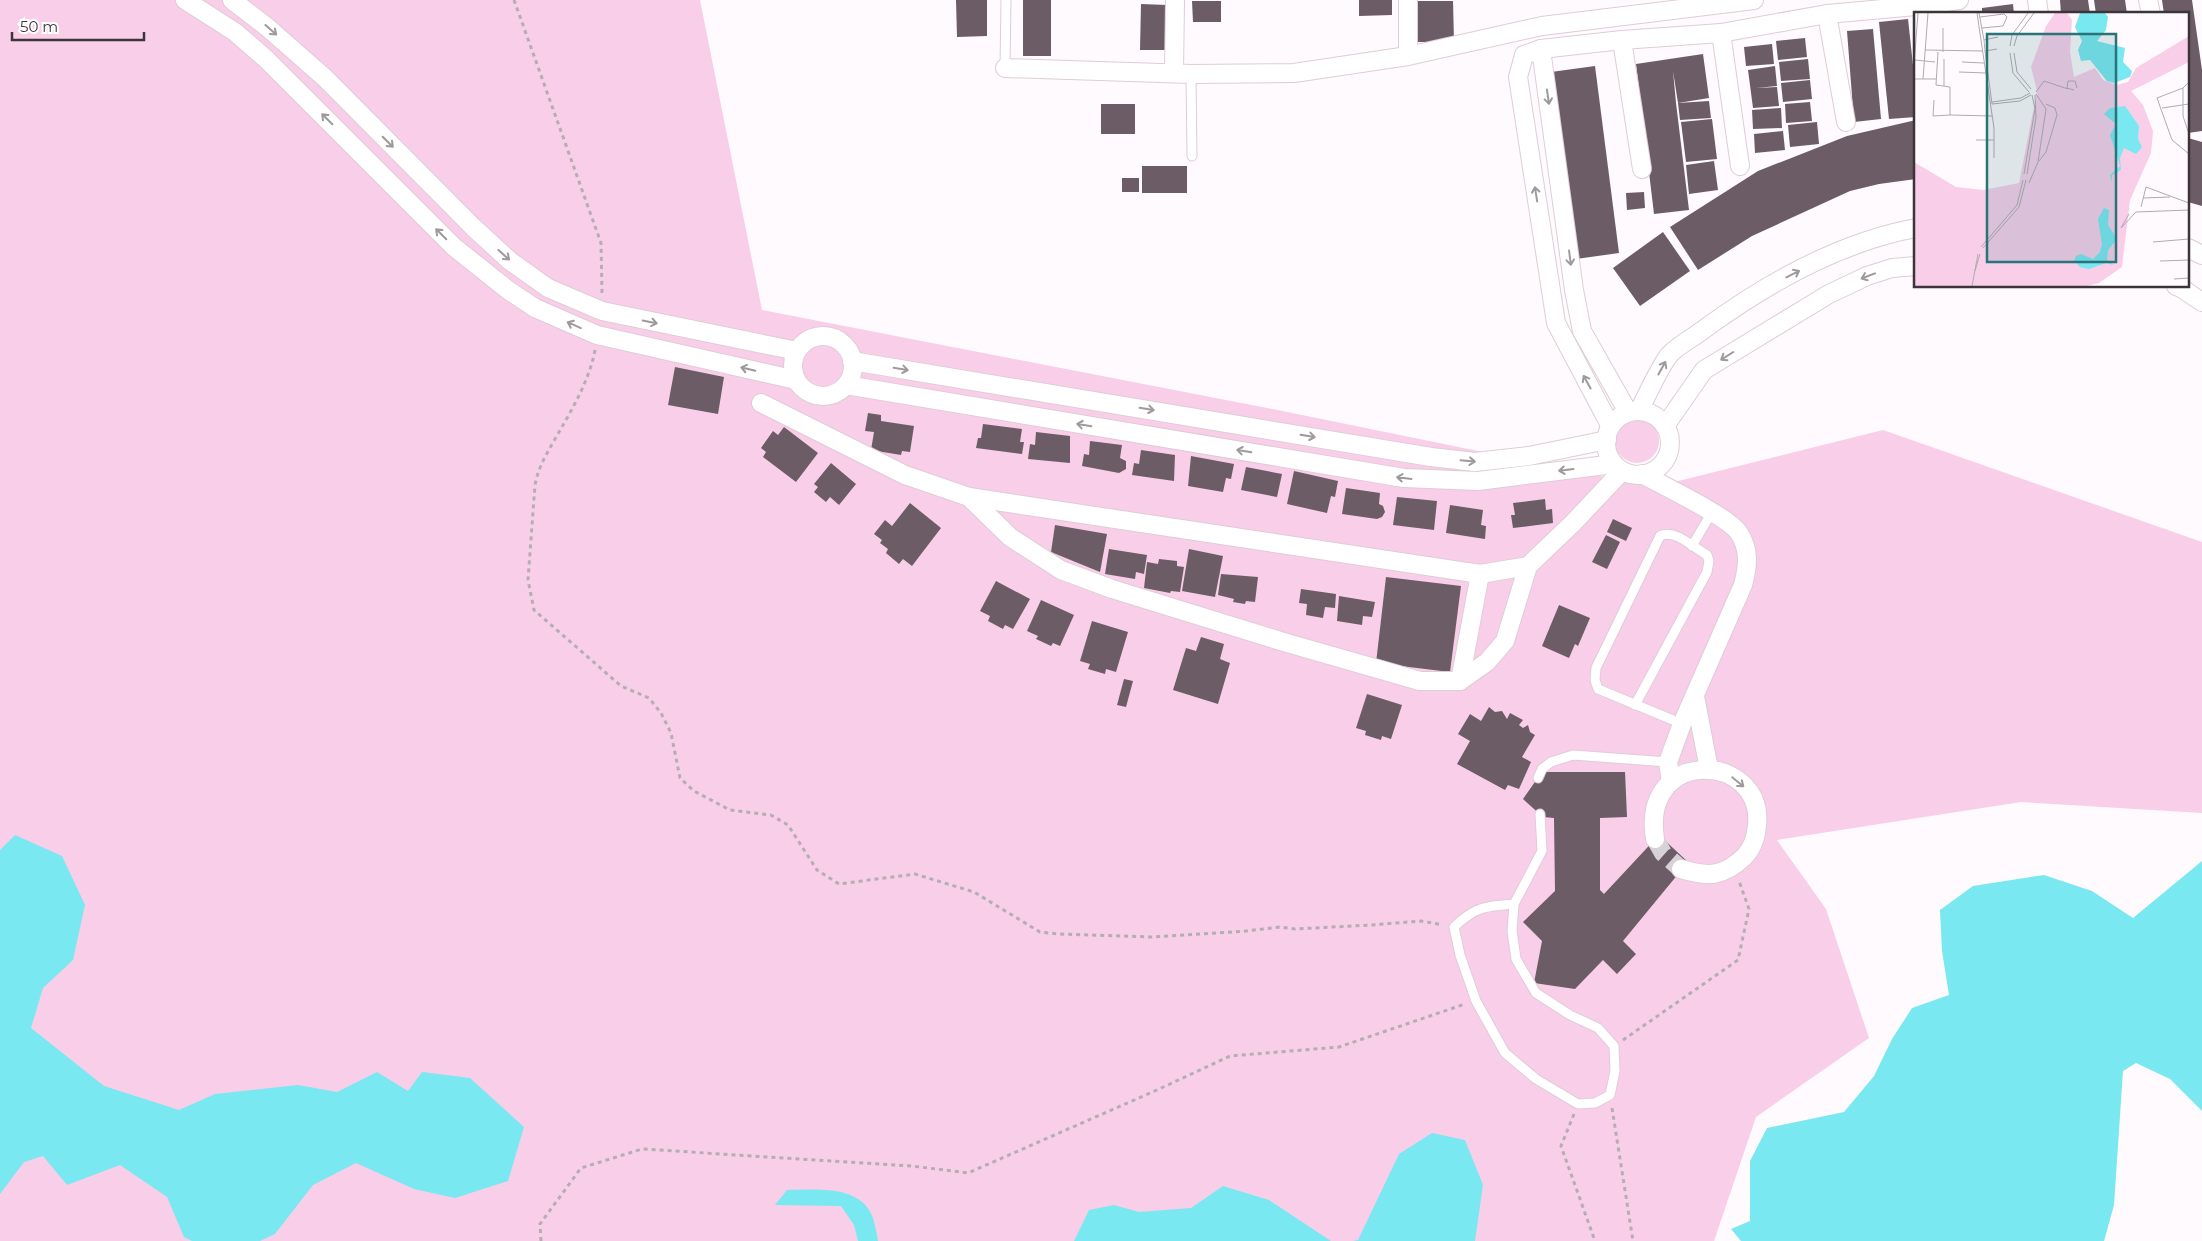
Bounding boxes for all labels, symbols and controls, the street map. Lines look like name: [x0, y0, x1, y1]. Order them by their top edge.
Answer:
scale bar: [12, 10, 145, 42]
inset map: [1914, 12, 2190, 288]
text: 50 m: [20, 17, 58, 36]
one-way arrow: [264, 24, 277, 36]
one-way arrow: [1543, 89, 1553, 105]
one-way arrow: [321, 113, 333, 125]
one-way arrow: [382, 136, 395, 148]
one-way arrow: [1531, 186, 1541, 202]
one-way arrow: [435, 228, 447, 240]
one-way arrow: [498, 250, 511, 261]
one-way arrow: [1565, 250, 1575, 266]
one-way arrow: [1785, 269, 1800, 279]
one-way arrow: [1861, 273, 1876, 282]
one-way arrow: [642, 318, 658, 327]
one-way arrow: [567, 320, 582, 330]
one-way arrow: [1720, 350, 1734, 361]
one-way arrow: [1658, 361, 1668, 376]
one-way arrow: [741, 364, 757, 373]
one-way arrow: [892, 364, 908, 374]
one-way arrow: [1581, 376, 1591, 390]
one-way arrow: [1139, 405, 1155, 415]
one-way arrow: [1076, 419, 1092, 429]
one-way arrow: [1299, 431, 1315, 441]
one-way arrow: [1236, 446, 1252, 456]
one-way arrow: [1460, 456, 1476, 466]
one-way arrow: [1558, 465, 1574, 475]
one-way arrow: [1396, 473, 1412, 483]
one-way arrow: [1731, 776, 1744, 787]

